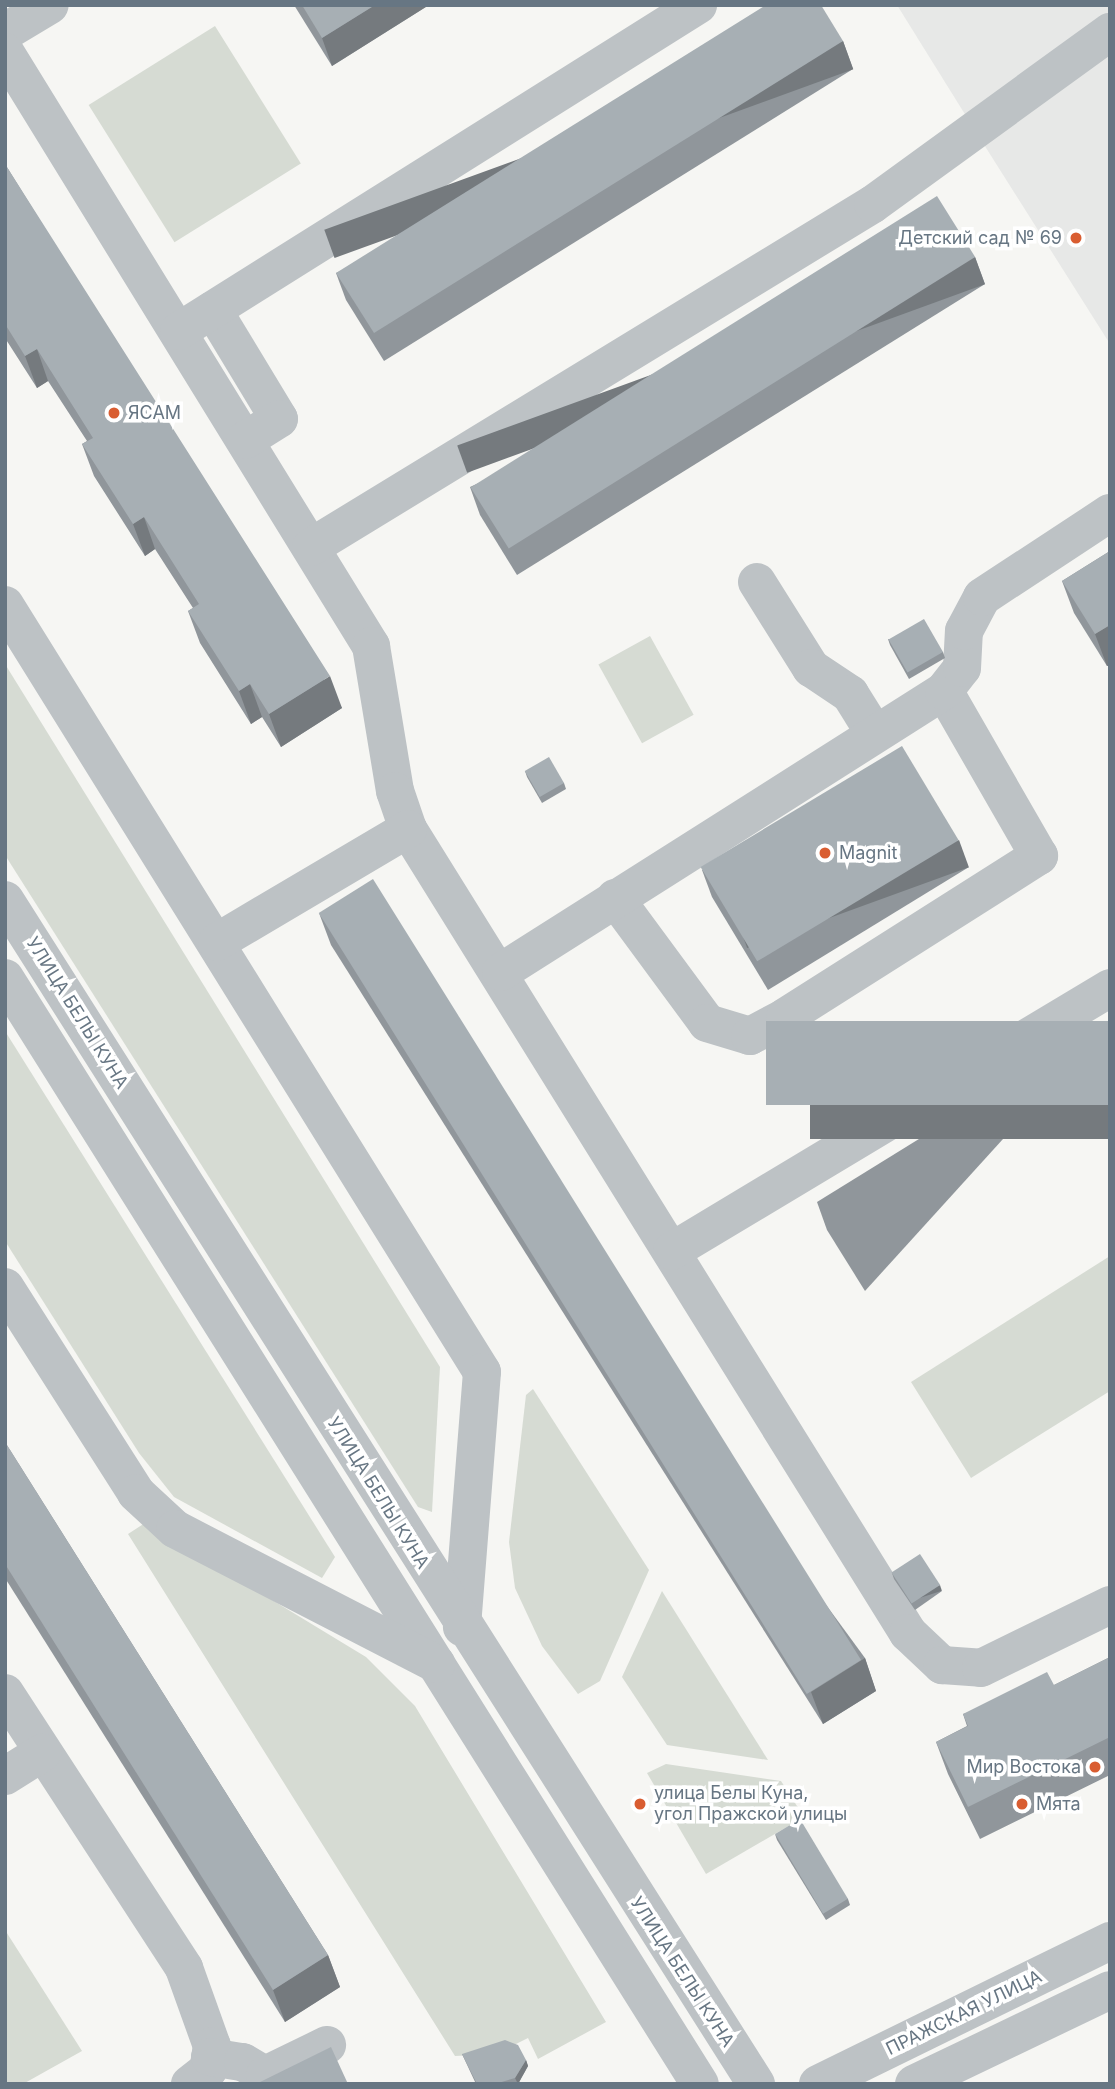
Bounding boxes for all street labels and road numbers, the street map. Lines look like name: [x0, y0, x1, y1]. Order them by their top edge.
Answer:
street label: УЛИЦА БЕЛЫ КУНА: [22, 933, 132, 1093]
street label: УЛИЦА БЕЛЫ КУНА: [323, 1413, 433, 1573]
street label: УЛИЦА БЕЛЫ КУНА: [625, 1893, 739, 2051]
street label: ПРАЖСКАЯ УЛИЦА: [883, 1966, 1045, 2060]

